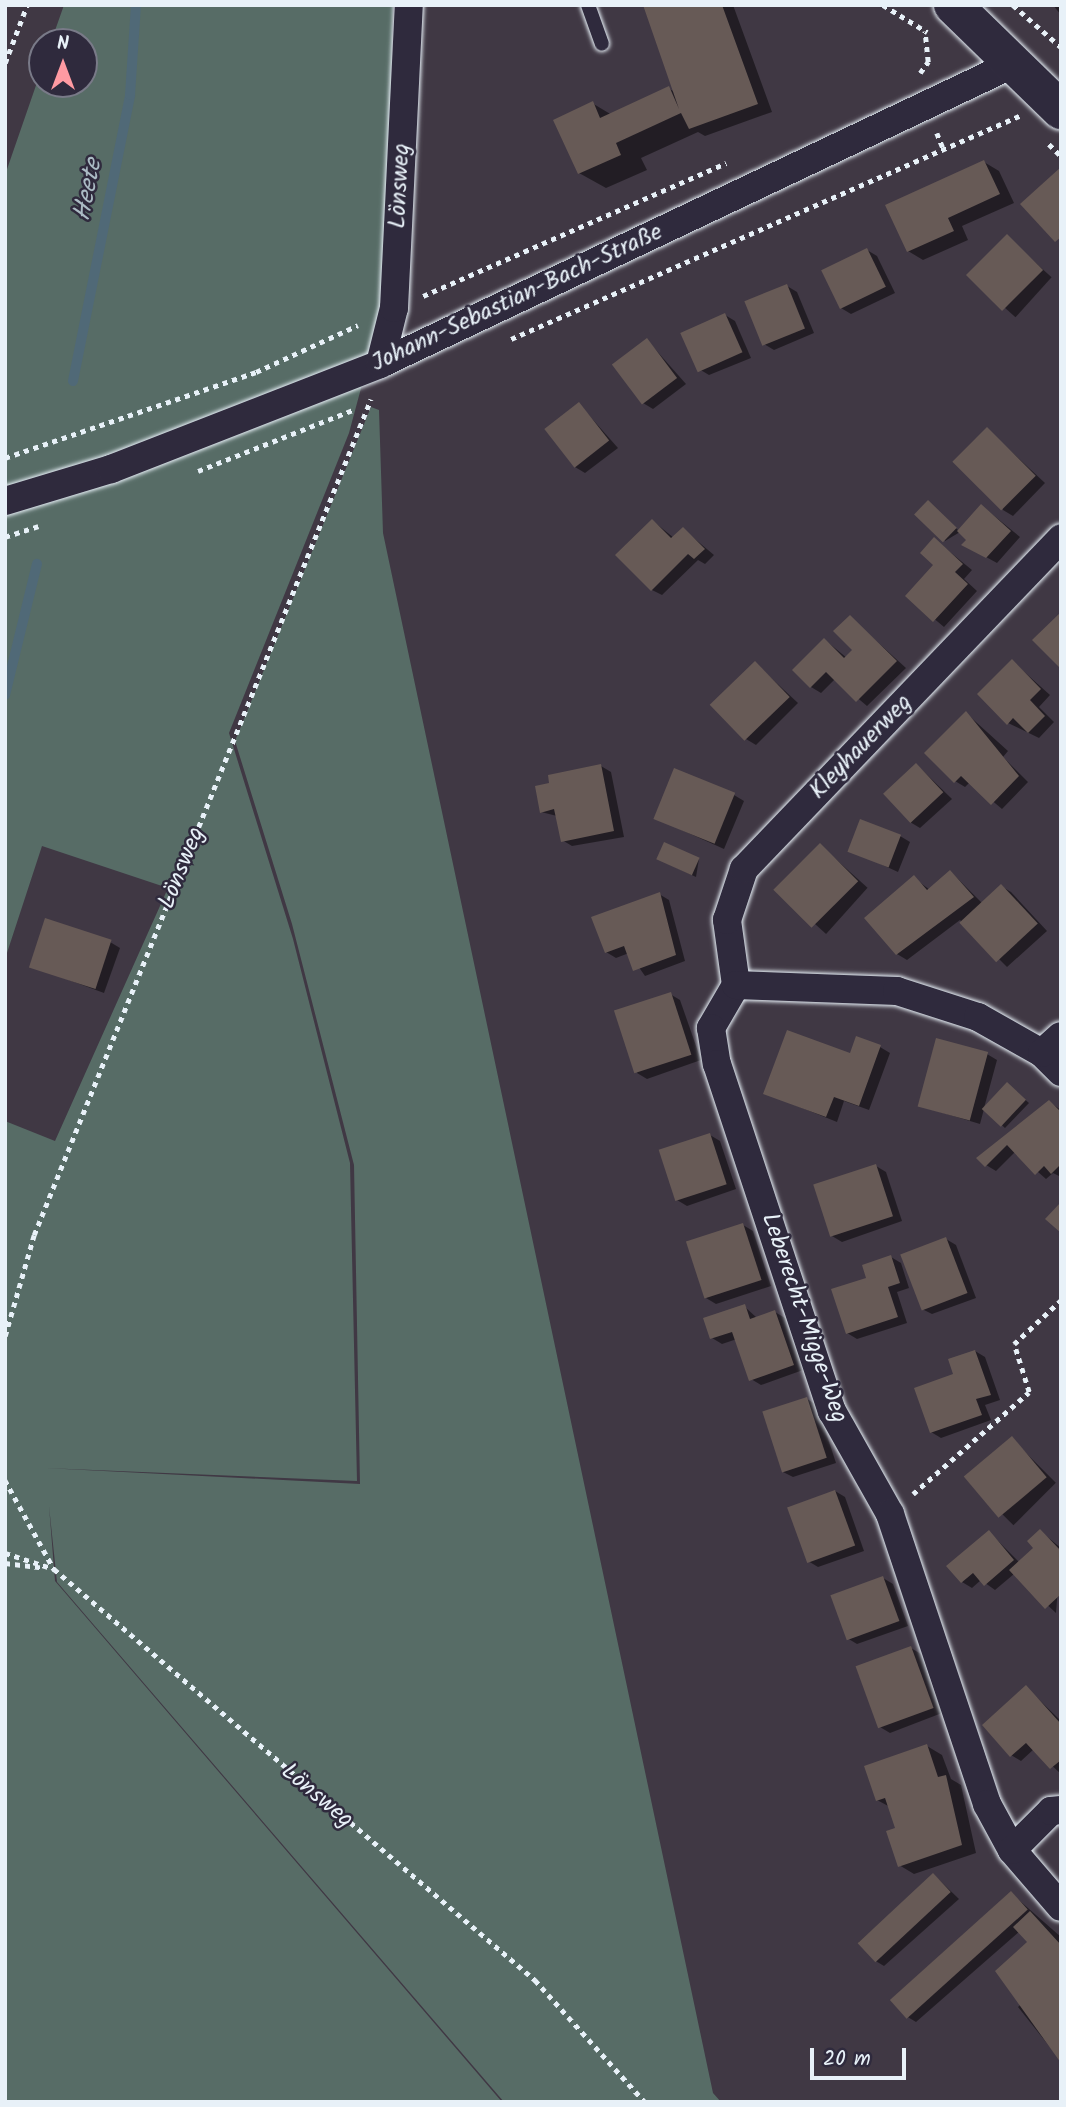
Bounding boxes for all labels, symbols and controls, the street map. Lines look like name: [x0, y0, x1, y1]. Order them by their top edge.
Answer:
north arrow: [28, 28, 98, 98]
text: N: [57, 29, 69, 59]
street label: Lönsweg: [383, 143, 417, 229]
water label: Heete: [68, 156, 110, 224]
street label: Johann-Sebastian-Bach-Straße: [367, 218, 667, 378]
street label: Kleyhauerweg: [804, 688, 918, 806]
street label: Lönsweg: [153, 823, 211, 913]
street label: Leberecht-Migge-Weg: [755, 1209, 853, 1427]
street label: Lönsweg: [275, 1758, 359, 1834]
scale bar: [814, 2034, 910, 2078]
text: 20 m: [823, 2043, 871, 2076]

